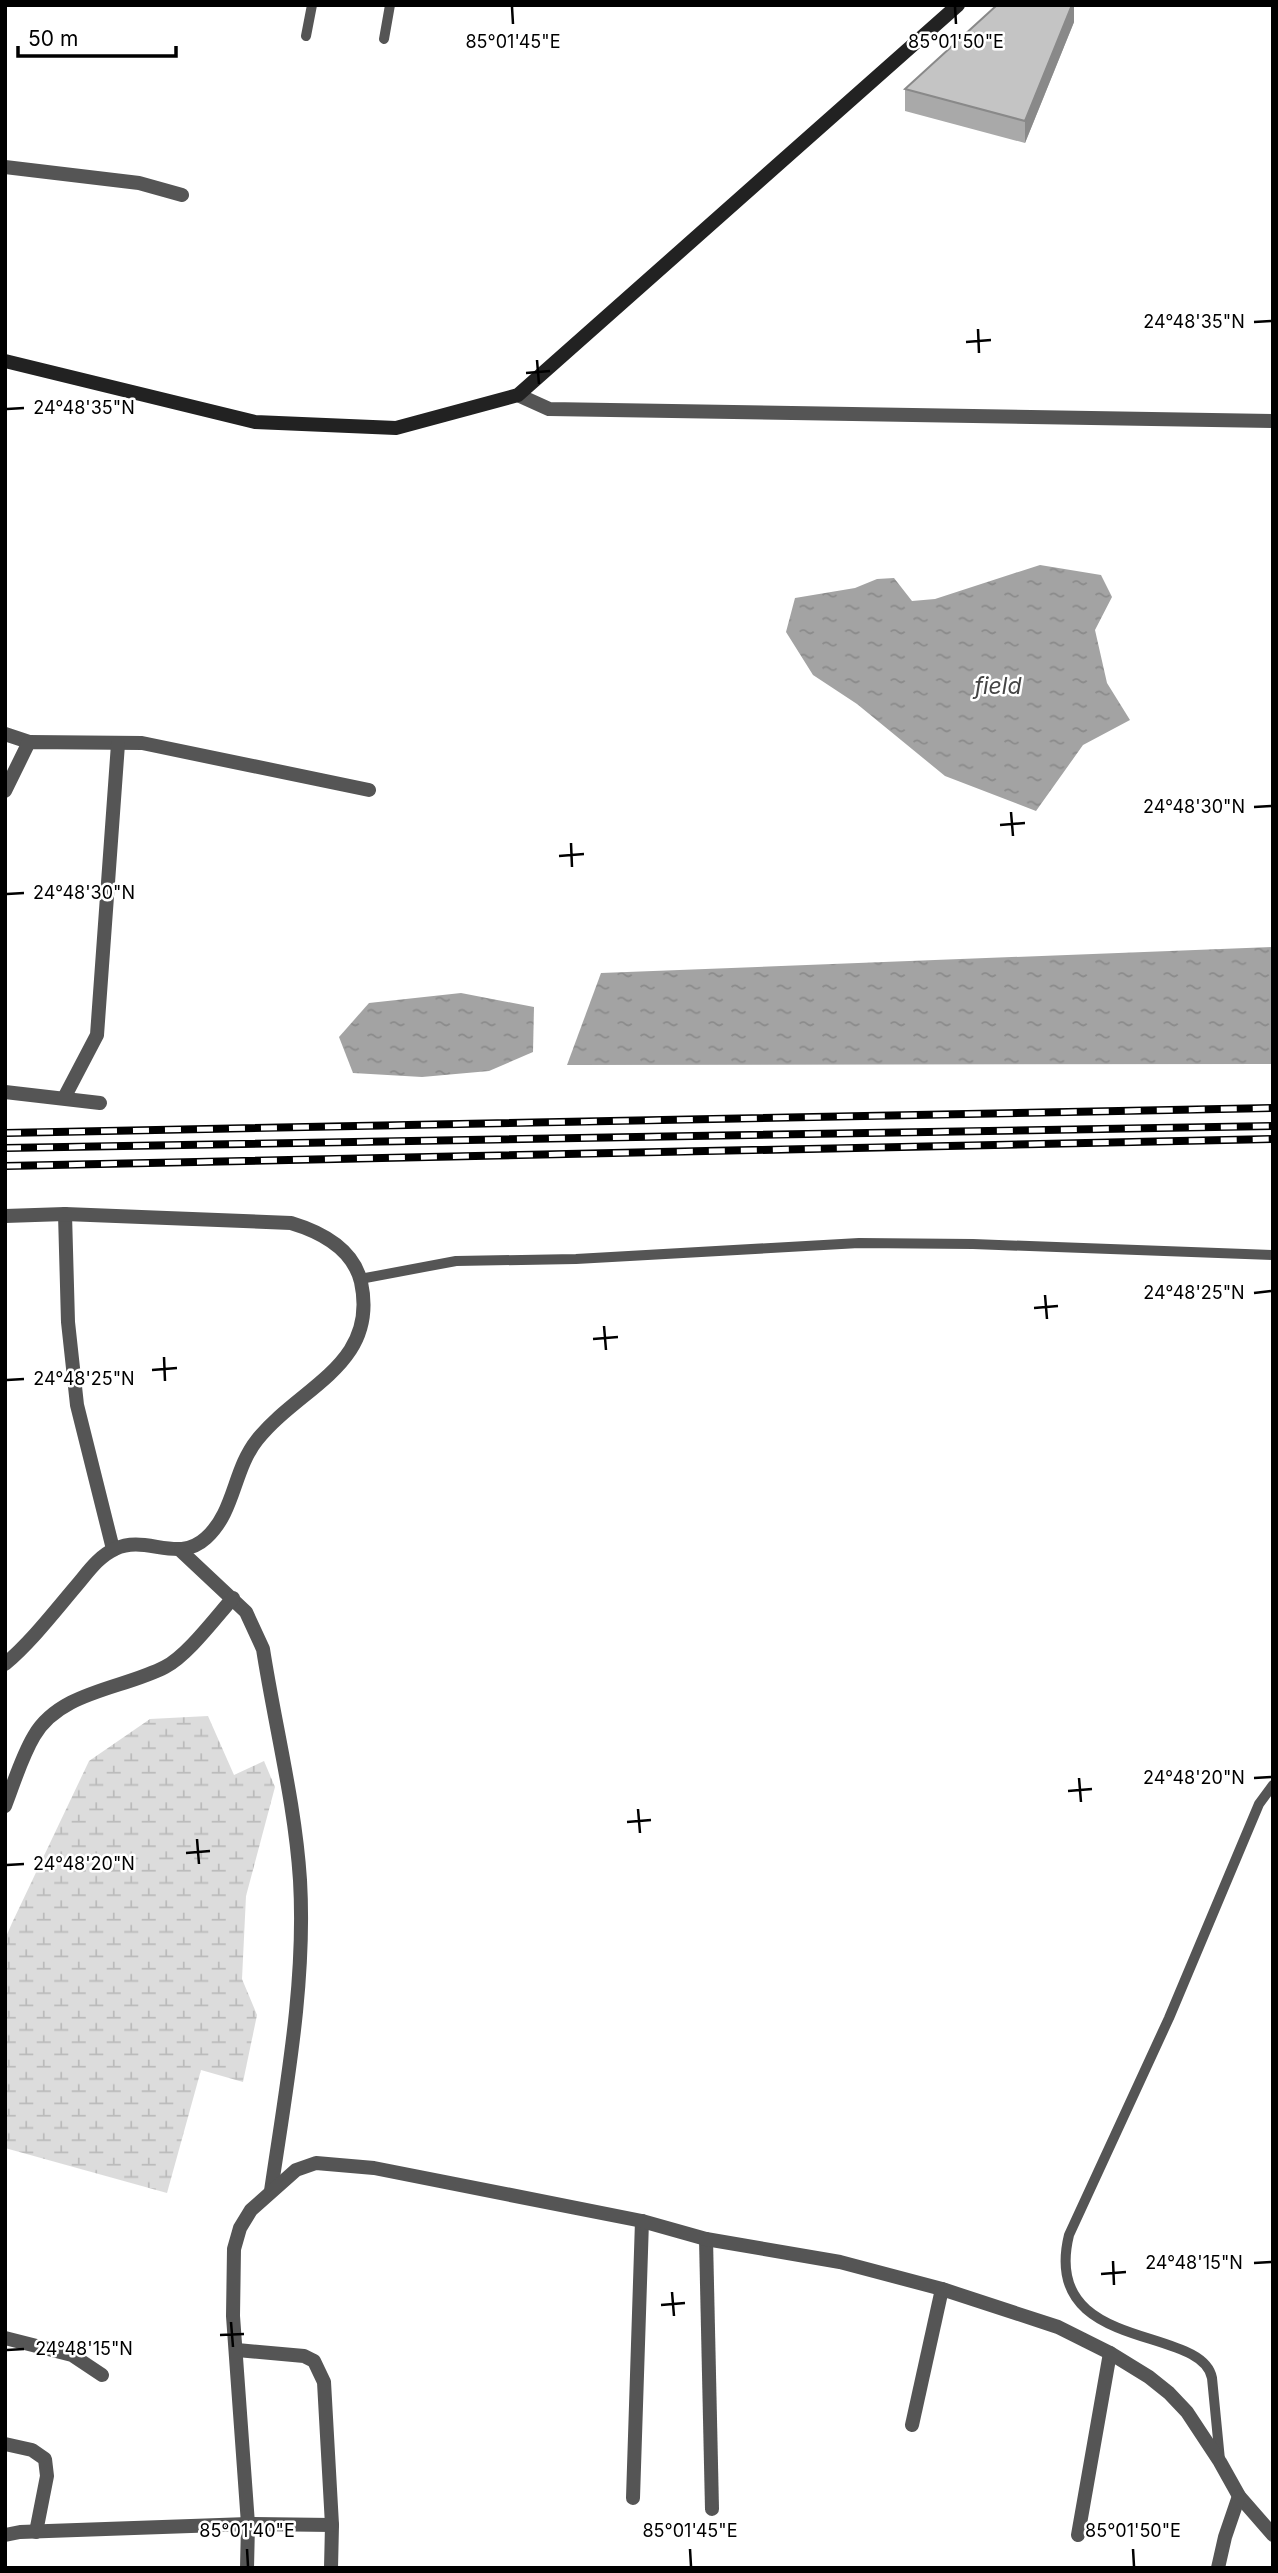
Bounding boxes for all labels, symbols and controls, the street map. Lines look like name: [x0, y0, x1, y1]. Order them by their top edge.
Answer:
scale bar: [18, 14, 175, 58]
text: 50 m: [28, 26, 78, 51]
text: 85°01'45"E: [465, 31, 561, 52]
text: 85°01'50"E: [908, 31, 1004, 52]
text: 24°48'35"N: [1143, 311, 1245, 332]
text: 24°48'35"N: [33, 397, 135, 418]
water label: field: [972, 672, 1022, 700]
text: 24°48'30"N: [1143, 796, 1245, 817]
text: 24°48'30"N: [33, 882, 135, 903]
text: 24°48'25"N: [1143, 1282, 1245, 1303]
text: 24°48'25"N: [33, 1368, 135, 1389]
text: 24°48'20"N: [1143, 1767, 1245, 1788]
text: 24°48'20"N: [33, 1853, 135, 1874]
text: 24°48'15"N: [1145, 2252, 1243, 2273]
text: 24°48'15"N: [35, 2338, 133, 2359]
text: 85°01'40"E: [199, 2520, 295, 2541]
text: 85°01'45"E: [642, 2520, 738, 2541]
text: 85°01'50"E: [1085, 2520, 1181, 2541]

